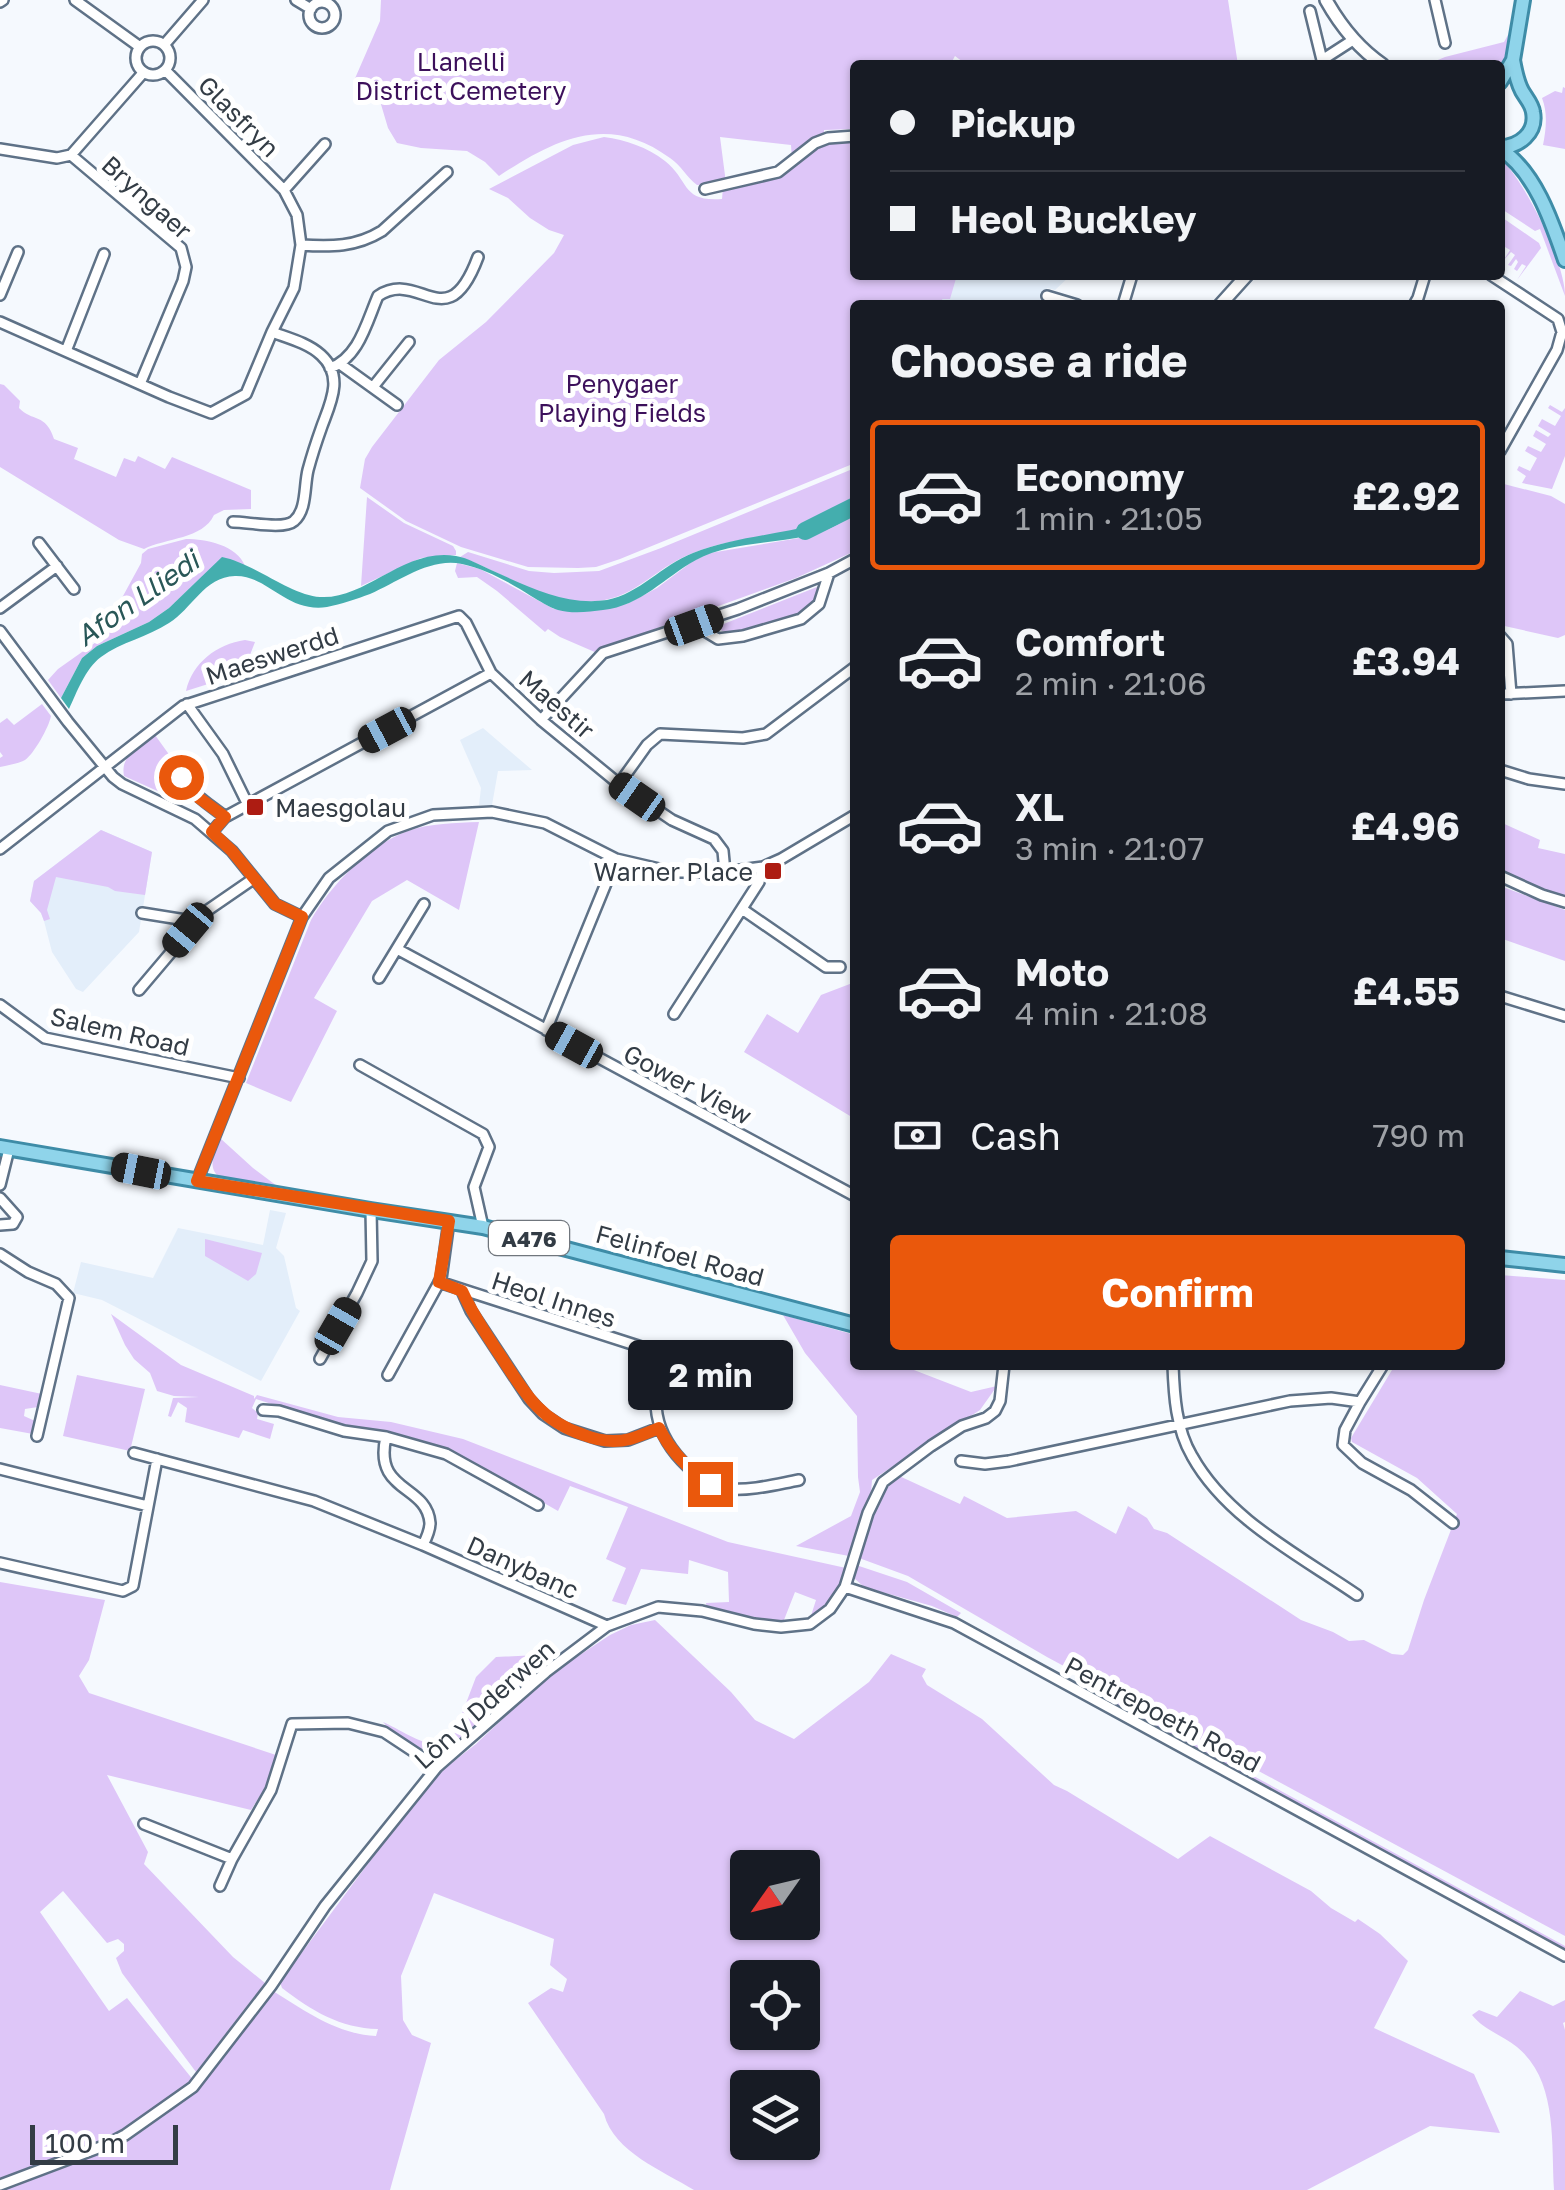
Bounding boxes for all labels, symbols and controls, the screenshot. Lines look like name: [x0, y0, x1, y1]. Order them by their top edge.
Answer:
park label: Llanelli District Cemetery: [356, 46, 566, 106]
street label: Glasfryn: [192, 69, 286, 163]
text: Pickup: [950, 100, 1076, 145]
street label: Bryngaer: [96, 149, 199, 246]
text: Heol Buckley: [950, 196, 1197, 241]
text: Choose a ride: [890, 333, 1188, 387]
park label: Penygaer Playing Fields: [538, 368, 706, 428]
icon: car: [895, 450, 985, 540]
text: Economy: [1015, 454, 1184, 499]
text: £2.92: [1352, 473, 1460, 518]
text: 1 min · 21:05: [1015, 499, 1203, 537]
water label: Afon Lliedi: [69, 542, 208, 652]
car: [661, 601, 727, 649]
icon: car: [895, 615, 985, 705]
street label: Maeswerdd: [202, 619, 342, 691]
text: Comfort: [1015, 619, 1165, 664]
text: £3.94: [1352, 638, 1460, 683]
street label: Maestir: [513, 663, 601, 745]
text: 2 min · 21:06: [1015, 664, 1207, 702]
car: [353, 703, 421, 757]
route start: [159, 755, 204, 800]
car: [604, 768, 670, 826]
icon: car: [895, 780, 985, 870]
text: XL: [1015, 784, 1064, 829]
place label: Maesgolau: [275, 792, 406, 823]
marker: Maesgolau: [244, 796, 266, 818]
text: £4.96: [1351, 803, 1460, 848]
text: 3 min · 21:07: [1015, 829, 1204, 867]
place label: Warner Place: [594, 856, 753, 887]
marker: Warner Place: [762, 860, 784, 882]
car: [157, 897, 219, 963]
icon: car: [895, 945, 985, 1035]
text: Moto: [1015, 949, 1109, 994]
text: £4.55: [1353, 968, 1460, 1013]
text: 4 min · 21:08: [1015, 994, 1208, 1032]
street label: Salem Road: [47, 1000, 193, 1062]
car: [540, 1017, 608, 1073]
street label: Gower View: [619, 1037, 757, 1131]
icon: cash: [890, 1108, 945, 1163]
text: Cash: [970, 1113, 1061, 1158]
text: 790 m: [1373, 1116, 1465, 1154]
car: [109, 1151, 173, 1191]
street label: Felinfoel Road: [592, 1218, 768, 1292]
road number: A476: [489, 1221, 569, 1255]
button: Confirm: [890, 1235, 1465, 1350]
street label: Heol Innes: [488, 1264, 620, 1334]
car: [310, 1293, 366, 1359]
callout: 2 min: [628, 1339, 792, 1409]
text: 2 min: [669, 1356, 752, 1394]
route end: [688, 1462, 733, 1507]
street label: Danybanc: [462, 1529, 584, 1605]
street label: Lôn y Dderwen: [407, 1633, 561, 1775]
street label: Pentrepoeth Road: [1060, 1649, 1266, 1779]
north arrow: [730, 1850, 820, 1940]
map controls: [730, 1850, 820, 2160]
button: locate: [730, 1960, 820, 2050]
button: layers: [730, 2070, 820, 2160]
scale bar: [30, 2120, 178, 2164]
text: 100 m: [45, 2126, 125, 2159]

